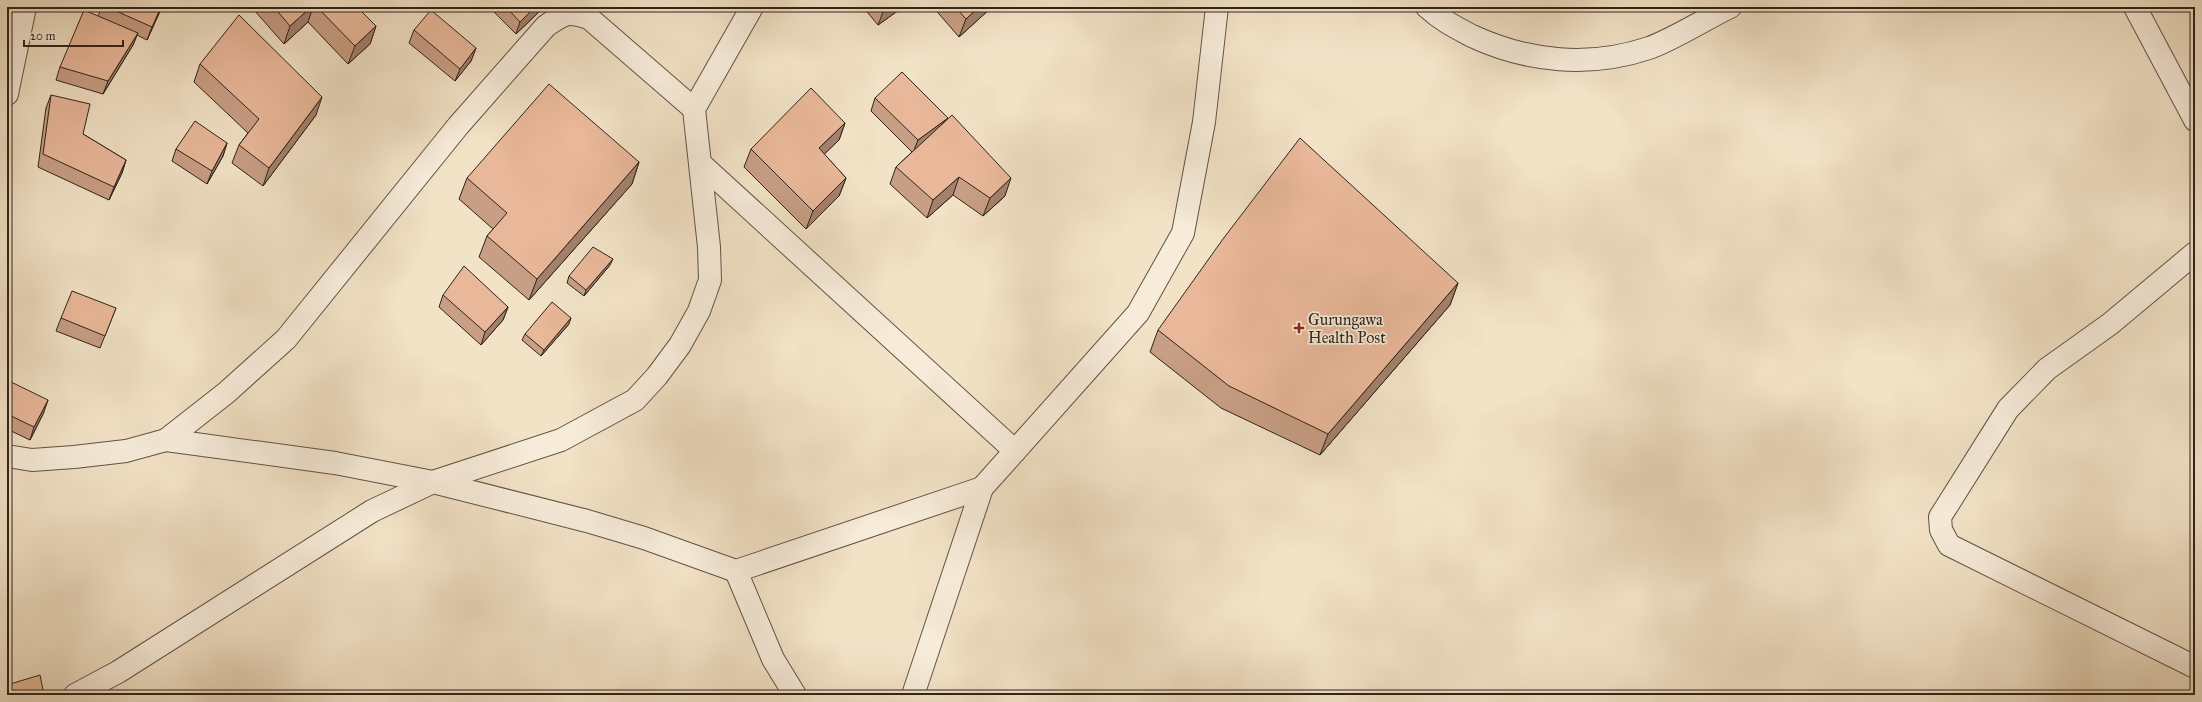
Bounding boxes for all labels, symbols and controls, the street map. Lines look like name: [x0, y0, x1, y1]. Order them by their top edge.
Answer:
scale bar: [24, 22, 123, 48]
text: 20 m: [30, 29, 56, 43]
place label: Gurungawa Health Post: [1308, 310, 1386, 347]
marker: Gurungawa Health Post: [1293, 322, 1305, 334]

